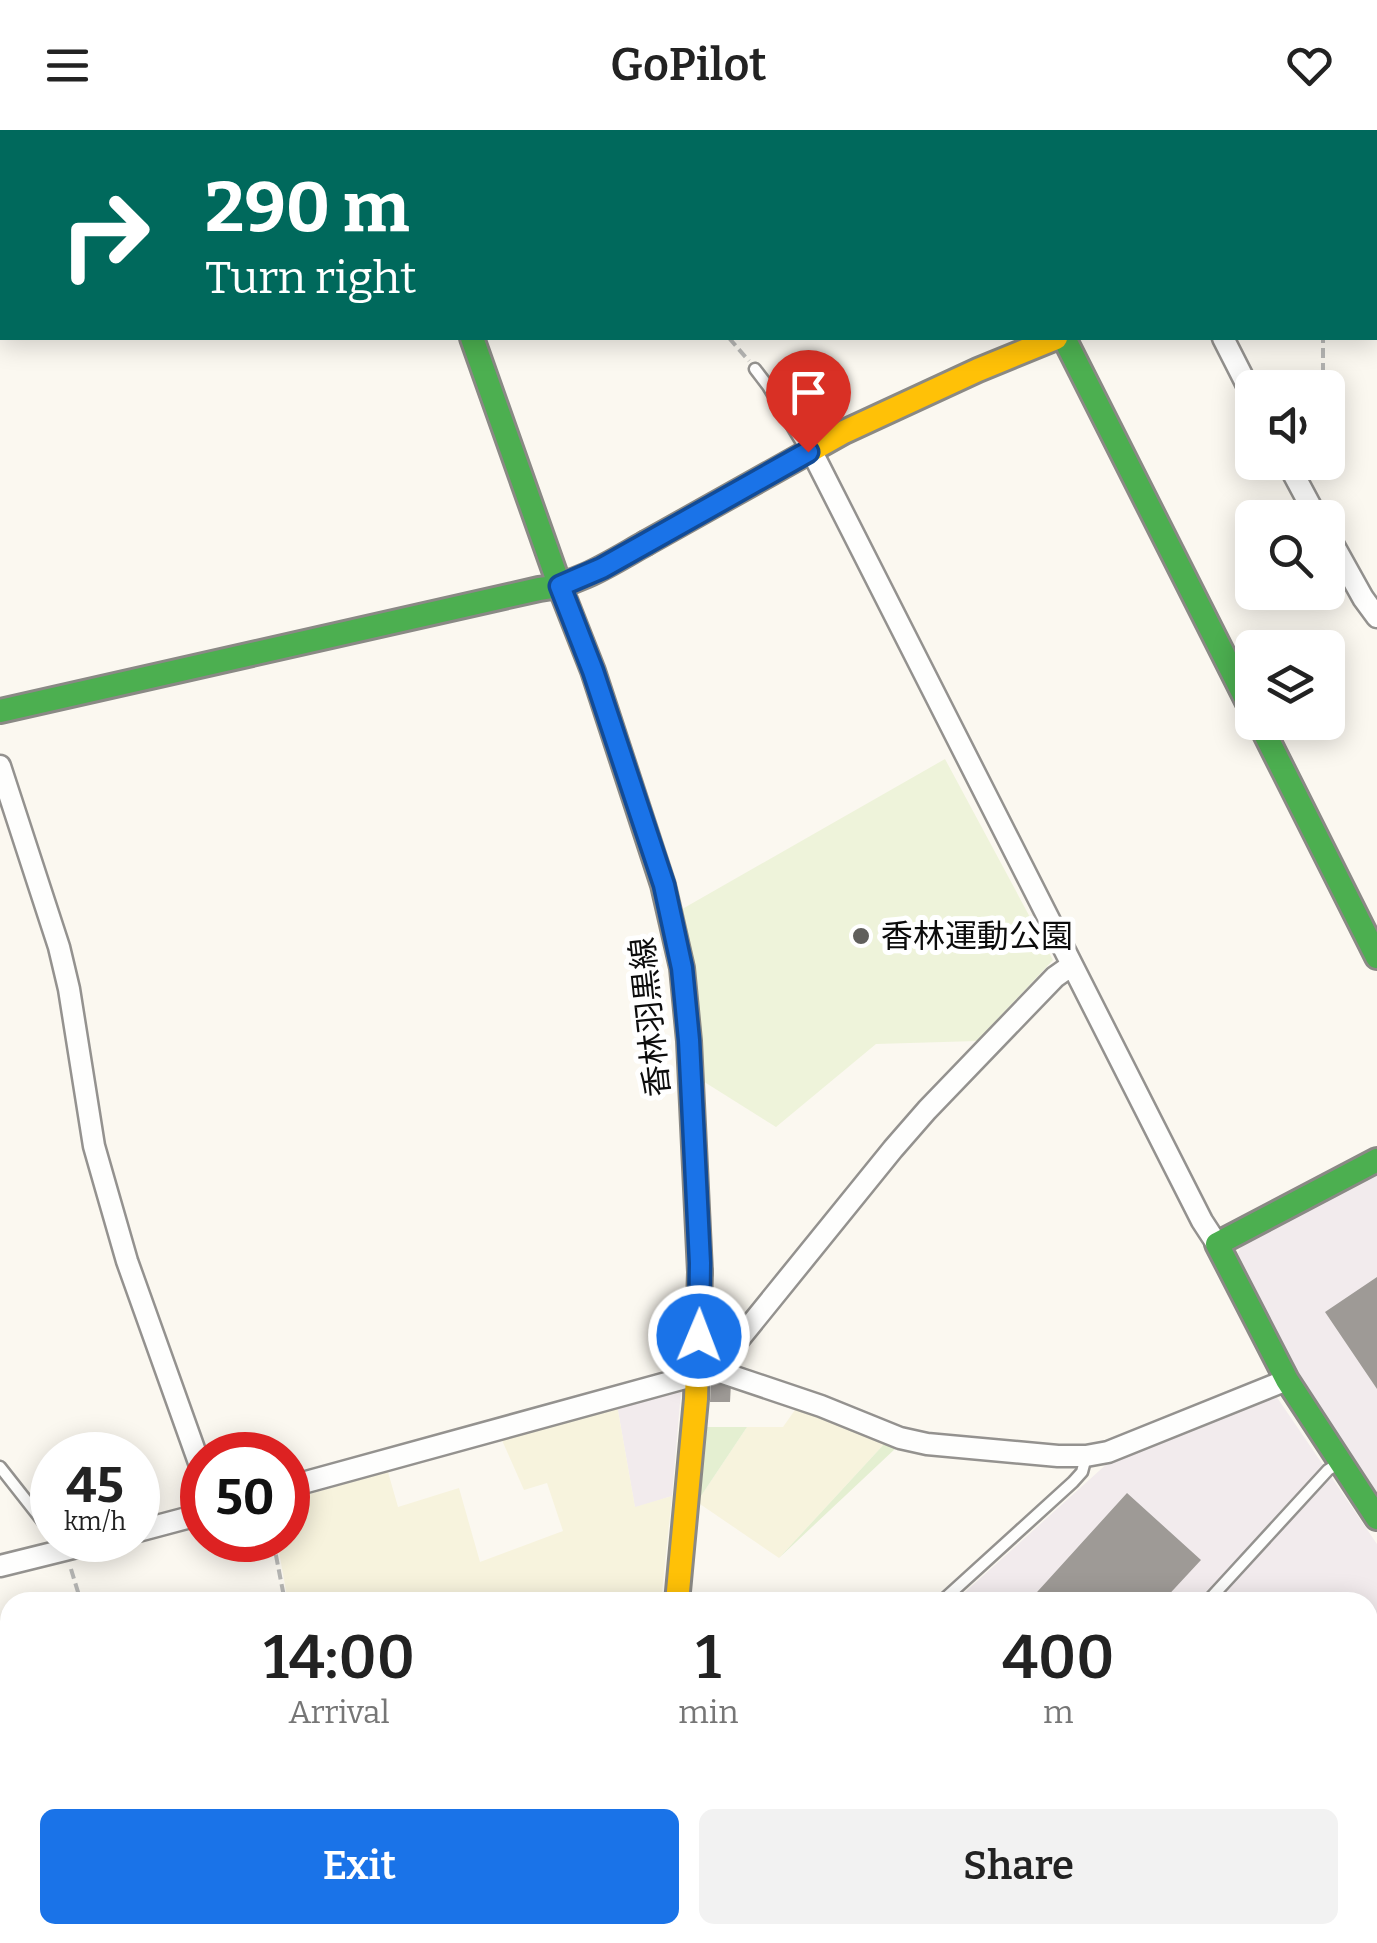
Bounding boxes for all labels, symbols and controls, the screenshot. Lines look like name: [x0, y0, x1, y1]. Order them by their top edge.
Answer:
icon: menu: [40, 38, 95, 93]
text: GoPilot: [610, 38, 767, 92]
icon: heart: [1282, 38, 1337, 93]
text: 290 m: [205, 166, 410, 250]
icon: right: [40, 170, 170, 300]
text: Turn right: [205, 251, 417, 305]
pin: [766, 350, 851, 453]
icon: arrive: [781, 365, 836, 420]
map controls: [1235, 370, 1345, 740]
button: sound: [1235, 370, 1345, 480]
button: search: [1235, 500, 1345, 610]
button: layers: [1235, 630, 1345, 740]
place label: 香林運動公園: [881, 917, 1073, 955]
marker: 香林運動公園: [850, 925, 872, 947]
street label: 香林羽黒線: [623, 935, 677, 1099]
position arrow: [647, 1284, 751, 1388]
speed limit sign: 50: [180, 1432, 310, 1562]
text: 45: [66, 1455, 124, 1515]
text: km/h: [64, 1507, 126, 1537]
text: 14:00: [263, 1622, 415, 1694]
text: 1: [696, 1622, 721, 1694]
text: 400: [1002, 1622, 1115, 1694]
text: Arrival: [288, 1693, 390, 1731]
text: min: [678, 1693, 739, 1731]
text: m: [1043, 1693, 1074, 1731]
button: Exit: [40, 1809, 679, 1924]
button: Share: [699, 1809, 1338, 1924]

